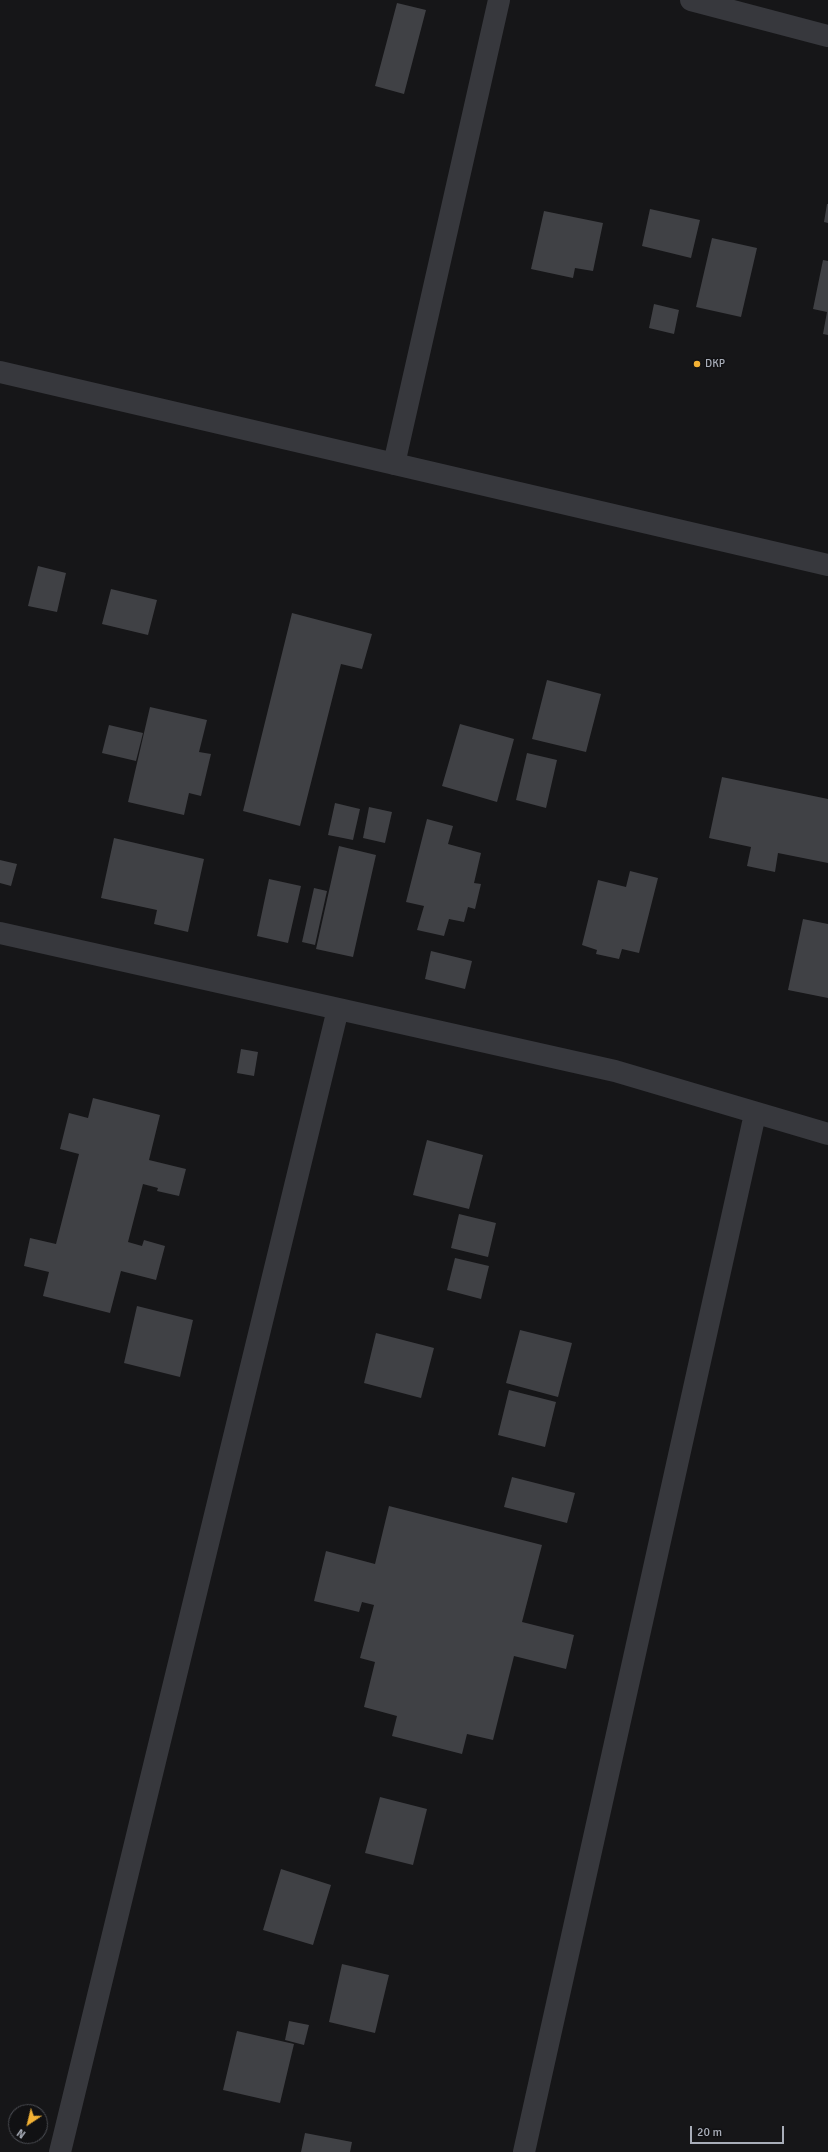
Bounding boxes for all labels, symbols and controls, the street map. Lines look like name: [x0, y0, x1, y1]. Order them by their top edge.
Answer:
place label: DKP: [705, 357, 725, 371]
marker: DKP: [692, 359, 702, 369]
north arrow: [8, 2104, 48, 2144]
scale bar: [692, 2118, 786, 2144]
text: 20 m: [697, 2125, 722, 2140]
text: N: [15, 2126, 28, 2141]

